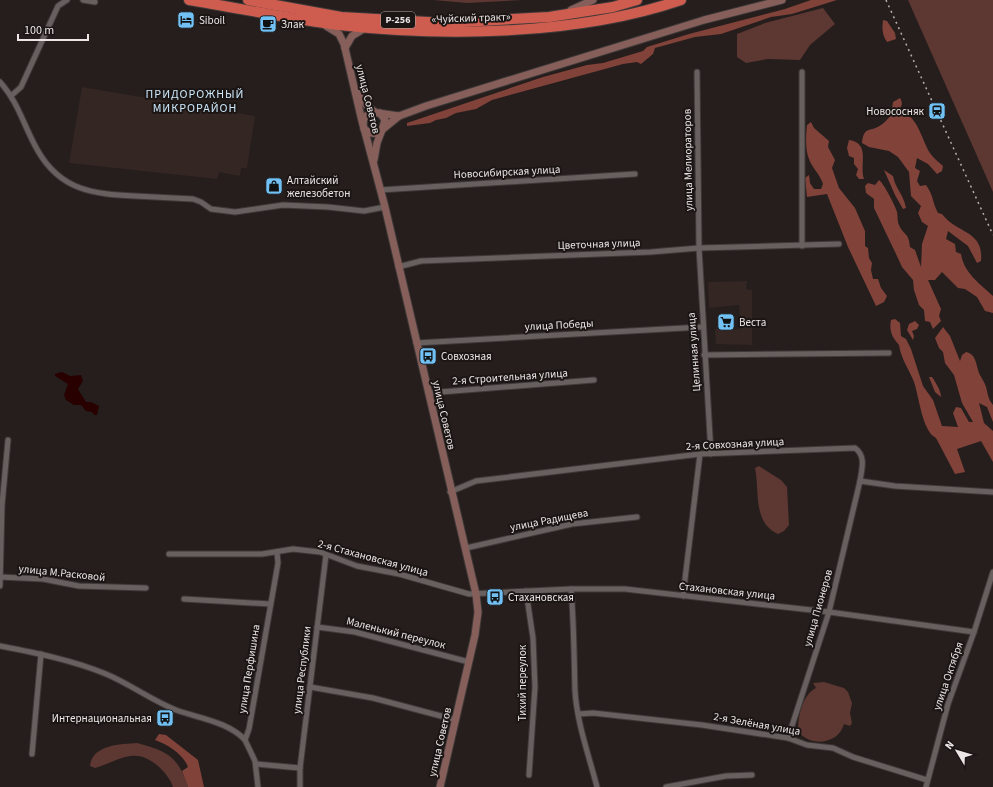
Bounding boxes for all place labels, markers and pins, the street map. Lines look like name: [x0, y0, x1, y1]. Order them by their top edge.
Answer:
hotel icon: Siboil: [176, 10, 196, 30]
place label: Siboil: [199, 13, 225, 28]
cafe icon: Злак: [258, 14, 278, 34]
place label: Злак: [281, 17, 304, 32]
station icon: Новососняк: [927, 101, 947, 121]
place label: Новососняк: [866, 104, 925, 119]
place label: Алтайский железобетон: [287, 173, 351, 201]
shop icon: Алтайский железобетон: [264, 176, 284, 196]
supermarket icon: Веста: [716, 312, 736, 332]
place label: Веста: [739, 315, 766, 330]
bus stop icon: Совхозная: [418, 346, 438, 366]
place label: Совхозная: [441, 349, 492, 364]
bus stop icon: Стахановская: [485, 587, 505, 607]
place label: Стахановская: [508, 590, 574, 605]
bus stop icon: Интернациональная: [155, 708, 175, 728]
place label: Интернациональная: [52, 711, 152, 726]

